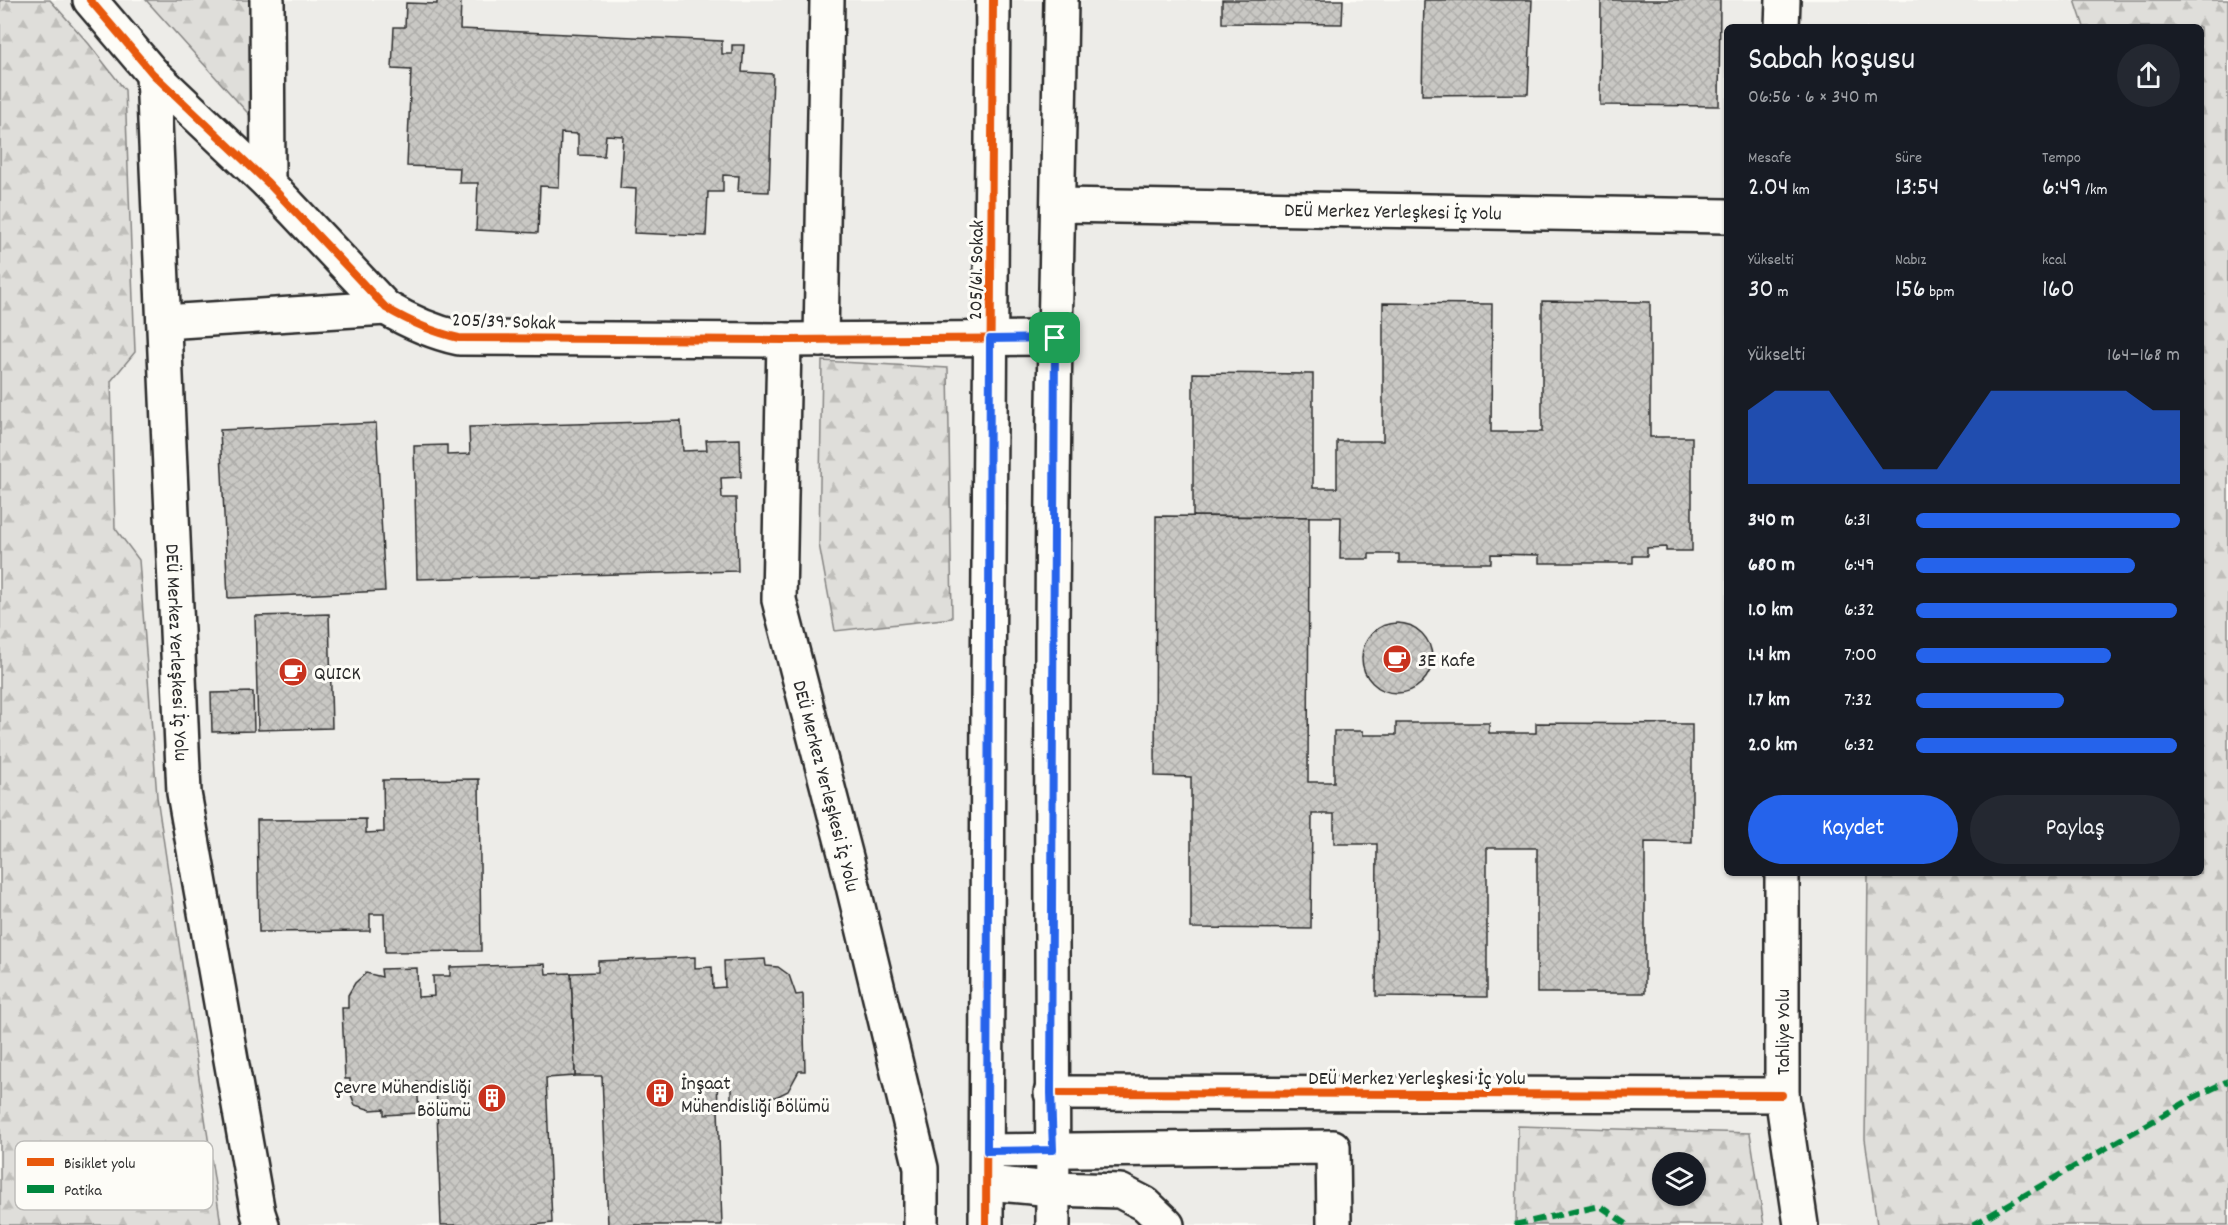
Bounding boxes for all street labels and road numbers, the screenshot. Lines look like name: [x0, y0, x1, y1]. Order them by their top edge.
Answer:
street label: DEÜ Merkez Yerleşkesi İç Yolu: [1284, 198, 1502, 229]
street label: 205/61. Sokak: [963, 220, 993, 320]
street label: 205/39. Sokak: [451, 307, 556, 339]
street label: DEÜ Merkez Yerleşkesi İç Yolu: [156, 543, 194, 762]
street label: DEÜ Merkez Yerleşkesi İç Yolu: [784, 678, 865, 895]
street label: Tahliye Yolu: [1771, 989, 1799, 1075]
street label: DEÜ Merkez Yerleşkesi İç Yolu: [1308, 1066, 1526, 1094]

